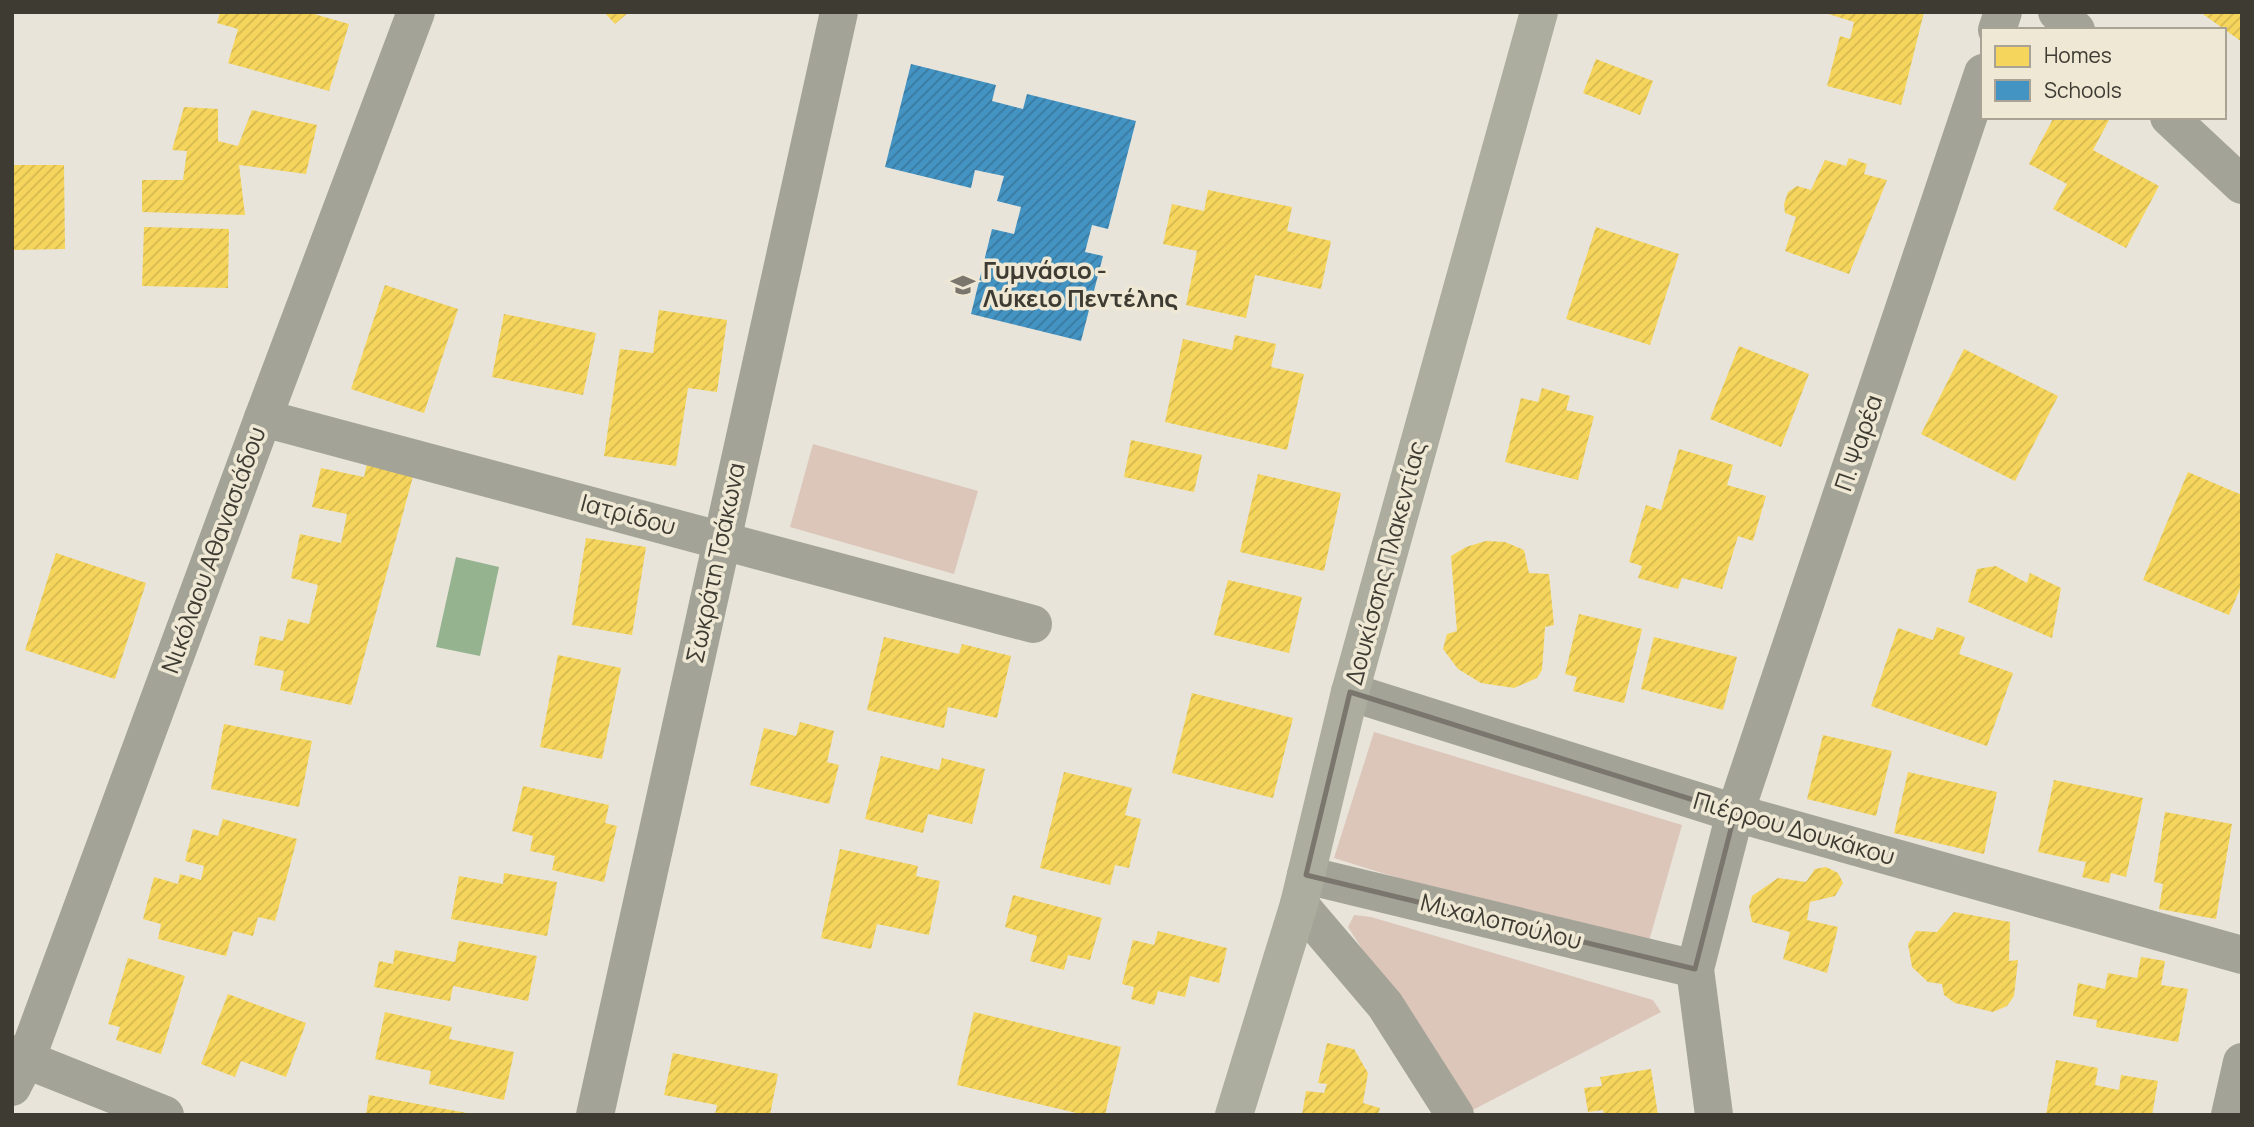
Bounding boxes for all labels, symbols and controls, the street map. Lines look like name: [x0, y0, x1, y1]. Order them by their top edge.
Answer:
legend: [1981, 28, 2226, 119]
text: Homes: [2044, 41, 2112, 69]
text: Schools: [2044, 76, 2122, 104]
place label: Γυμνάσιο - Λύκειο Πεντέλης: [983, 253, 1178, 314]
school or university icon: Γυμνάσιο - Λύκειο Πεντέλης: [949, 271, 977, 299]
street label: Π. Ψαρέα: [1826, 390, 1889, 495]
street label: Νικόλαου Αθανασιάδου: [153, 422, 273, 677]
street label: Δουκίσσης Πλακεντίας: [1336, 437, 1433, 688]
street label: Σωκράτη Τσάκωνα: [677, 459, 752, 666]
street label: Ιατρίδου: [577, 485, 680, 542]
street label: Πιέρρου Δουκάκου: [1690, 783, 1899, 872]
street label: Μιχαλοπούλου: [1417, 885, 1585, 957]

